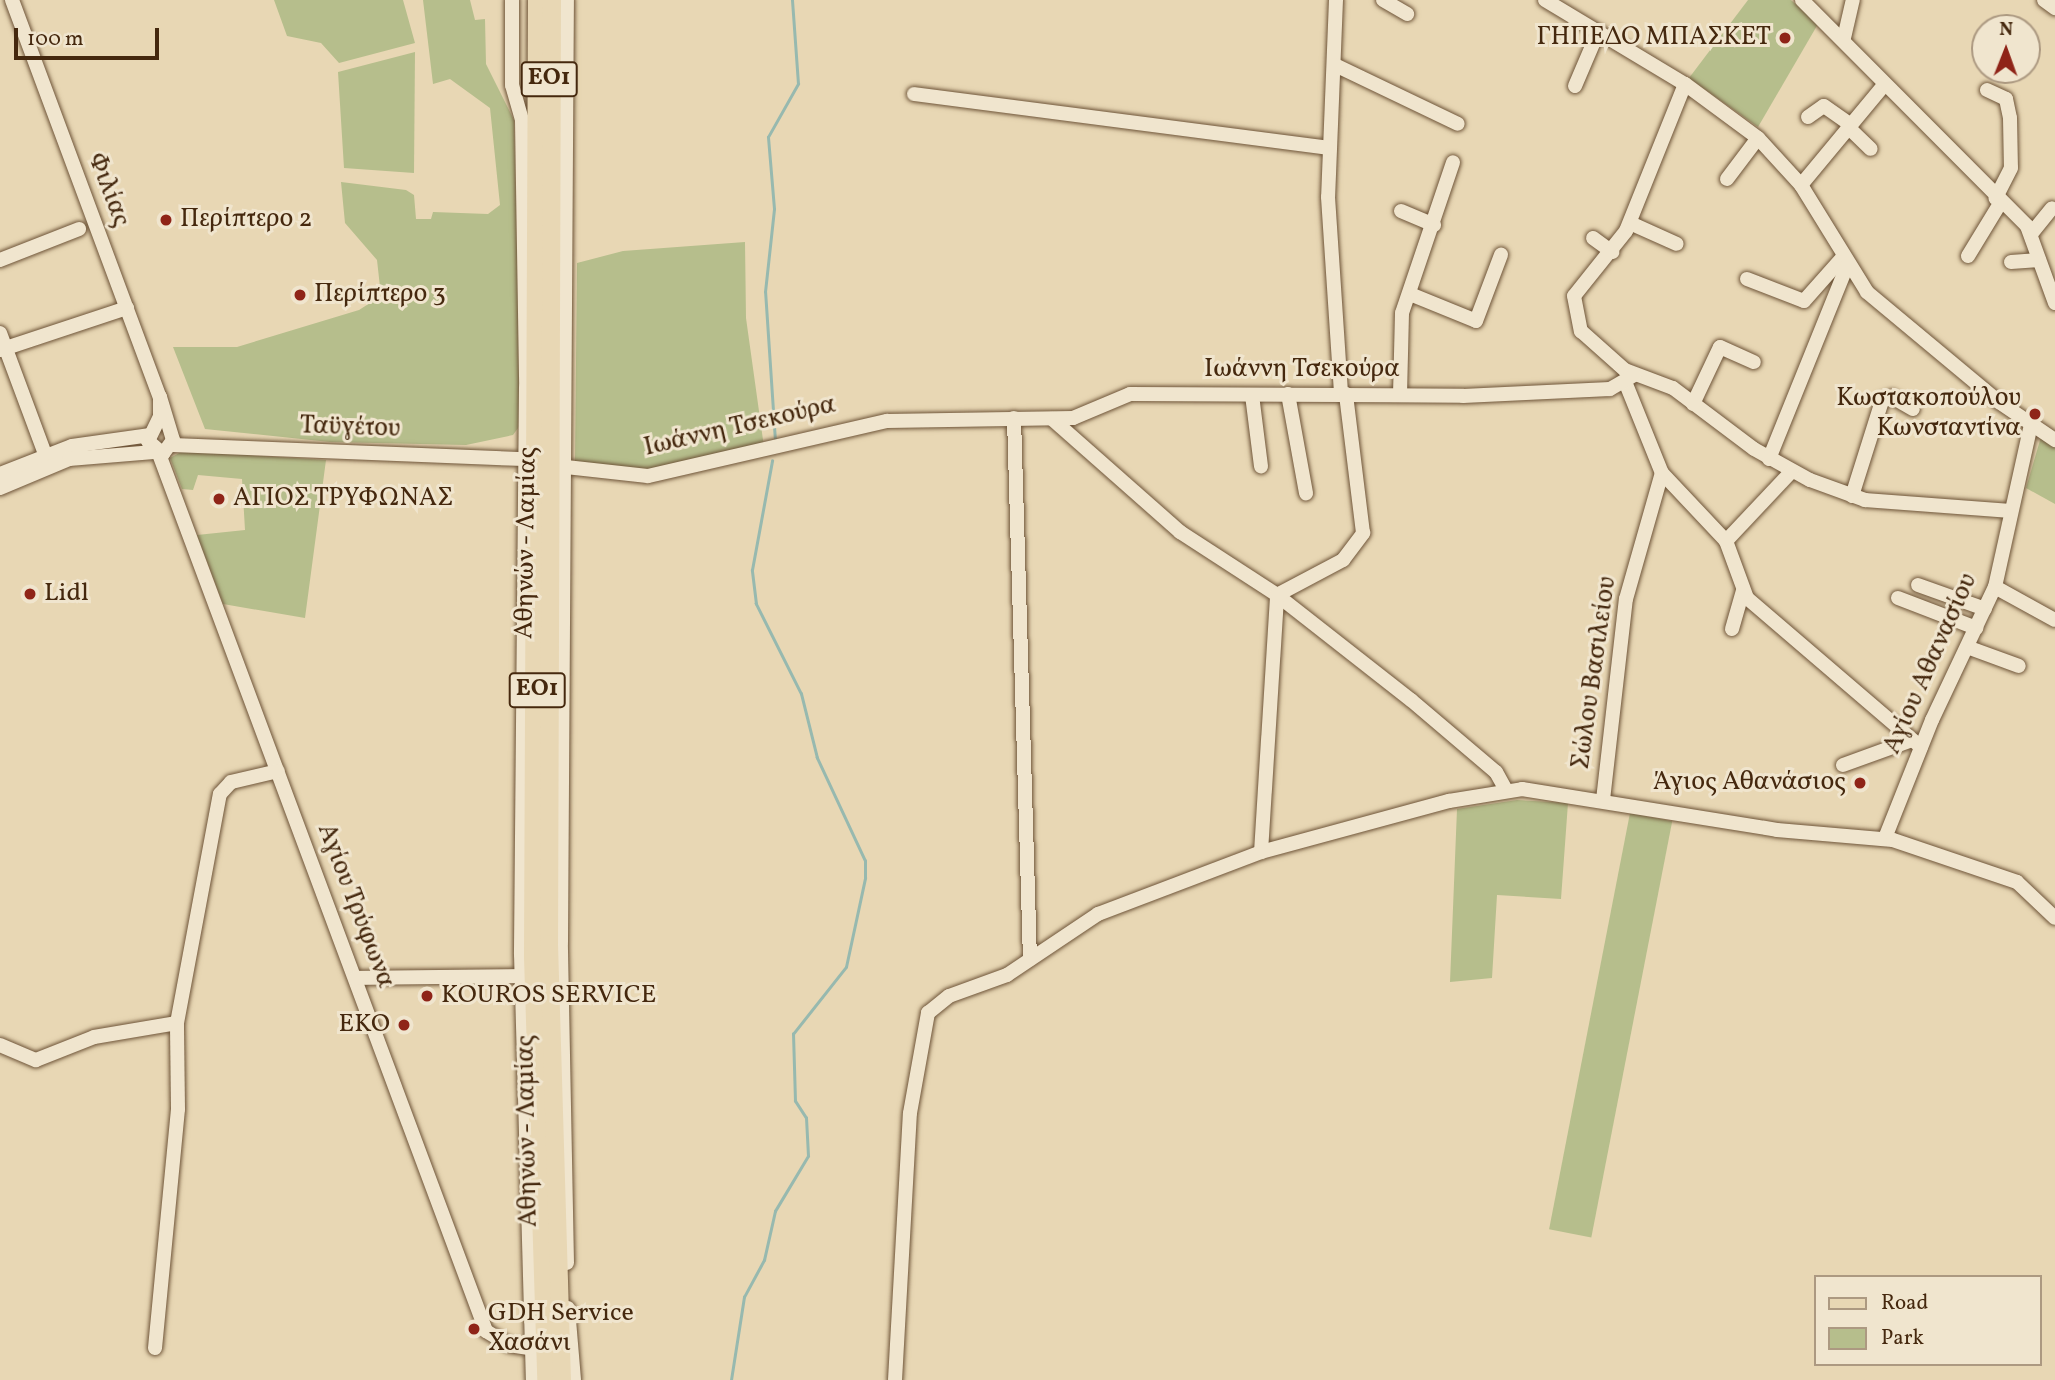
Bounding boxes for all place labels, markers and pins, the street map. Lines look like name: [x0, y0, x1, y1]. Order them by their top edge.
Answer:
place label: ΓΗΠΕΔΟ ΜΠΑΣΚΕΤ: [1537, 22, 1771, 54]
marker: ΓΗΠΕΔΟ ΜΠΑΣΚΕΤ: [1777, 30, 1793, 46]
place label: Περίπτερο 2: [180, 204, 312, 236]
marker: Περίπτερο 2: [158, 212, 174, 228]
place label: Περίπτερο 3: [314, 279, 446, 311]
marker: Περίπτερο 3: [292, 287, 308, 303]
place label: Κωστακοπούλου Κωνσταντίνα: [1836, 383, 2021, 444]
marker: Κωστακοπούλου Κωνσταντίνα: [2027, 406, 2043, 422]
place label: ΑΓΙΟΣ ΤΡΥΦΩΝΑΣ: [233, 483, 454, 515]
marker: ΑΓΙΟΣ ΤΡΥΦΩΝΑΣ: [211, 491, 227, 507]
place label: Lidl: [44, 578, 89, 610]
marker: Lidl: [22, 586, 38, 602]
place label: Άγιος Αθανάσιος: [1653, 767, 1846, 799]
marker: Άγιος Αθανάσιος: [1852, 775, 1868, 791]
place label: KOUROS SERVICE: [441, 980, 656, 1012]
marker: KOUROS SERVICE: [419, 988, 435, 1004]
place label: EKO: [339, 1009, 390, 1041]
marker: EKO: [396, 1017, 412, 1033]
place label: GDH Service Χασάνι: [488, 1298, 634, 1360]
marker: GDH Service Χασάνι: [466, 1321, 482, 1337]

